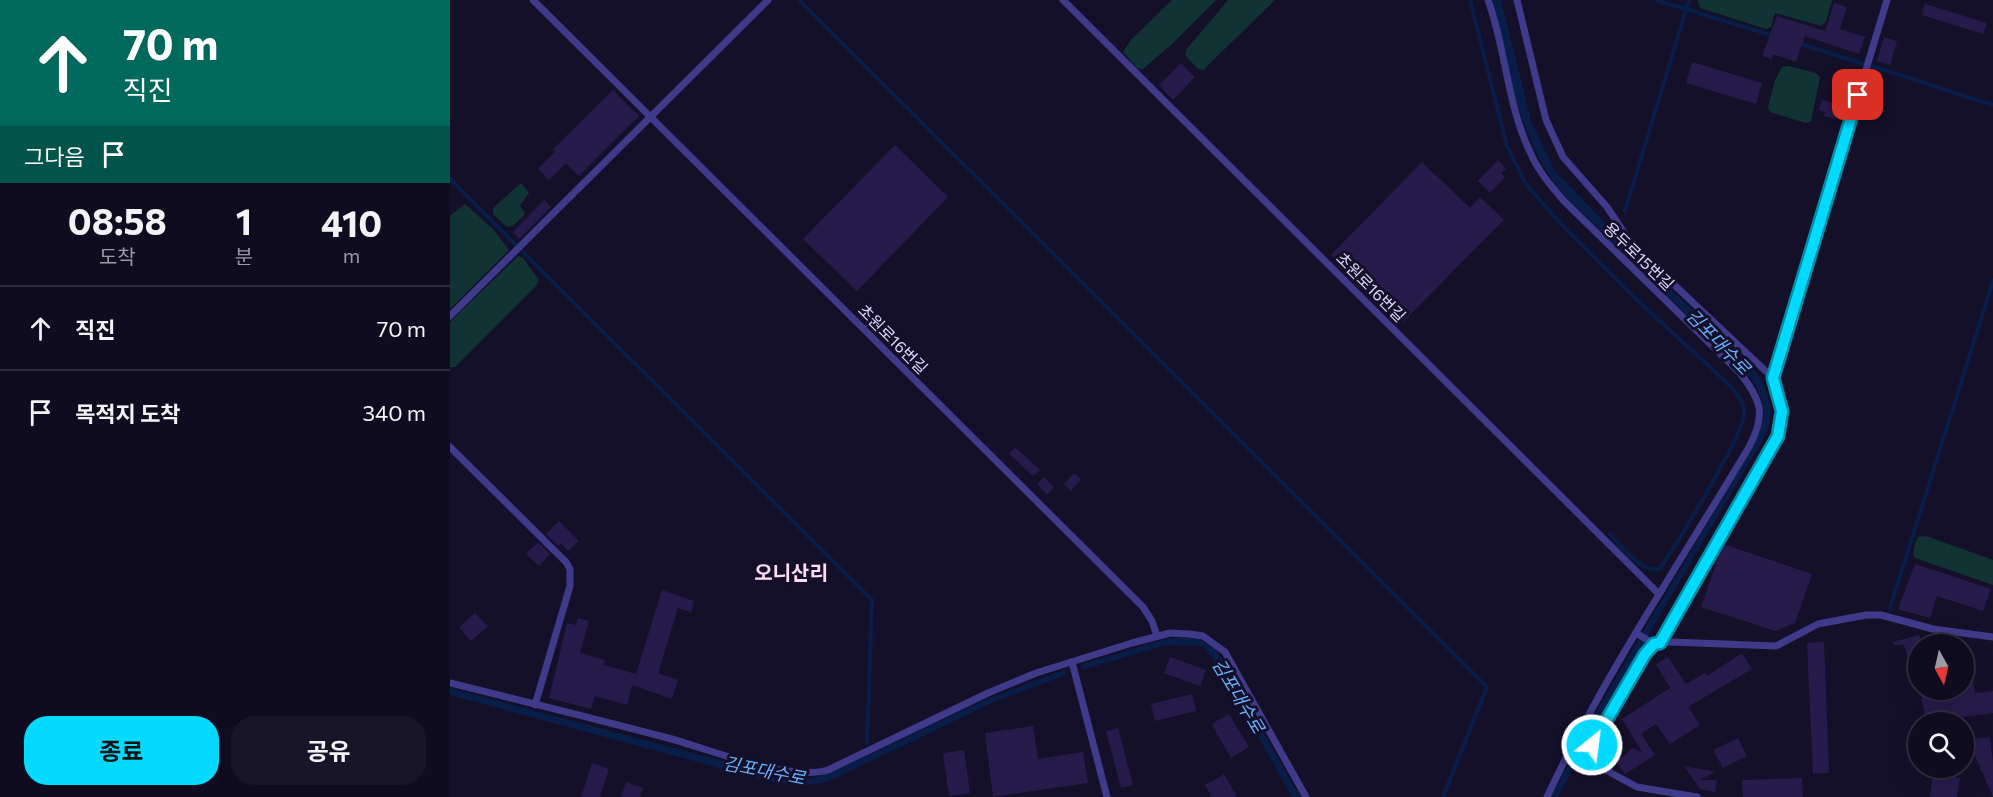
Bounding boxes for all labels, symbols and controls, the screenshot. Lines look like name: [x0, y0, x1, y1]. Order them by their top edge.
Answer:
text: 70 m: [123, 17, 218, 69]
icon: ahead: [24, 24, 102, 102]
pin: [1832, 69, 1883, 120]
text: 직진: [123, 73, 173, 106]
icon: arrive: [1841, 78, 1874, 111]
icon: arrive: [97, 138, 130, 171]
text: 그다음: [24, 143, 85, 170]
text: 08:58: [68, 198, 167, 242]
text: 1: [236, 198, 252, 242]
text: 410: [321, 200, 382, 244]
street label: 용두로15번길: [1601, 218, 1678, 294]
text: m: [343, 243, 360, 267]
text: 도착: [99, 244, 136, 268]
text: 분: [235, 244, 253, 268]
street label: 초원로16번길: [1333, 248, 1410, 325]
street label: 초원로16번길: [855, 300, 932, 377]
water label: 김포대수로: [1682, 304, 1756, 380]
icon: ahead: [24, 312, 57, 345]
text: 70 m: [377, 315, 426, 342]
text: 직진: [75, 316, 115, 343]
icon: arrive: [24, 396, 57, 429]
text: 340 m: [362, 399, 426, 426]
text: 목적지 도착: [75, 400, 180, 427]
district label: 오니산리: [754, 560, 828, 584]
north arrow: [1908, 634, 1974, 700]
map controls: [1908, 634, 1974, 778]
water label: 김포대수로: [1208, 654, 1270, 738]
button: search: [1908, 712, 1974, 778]
position arrow: [1560, 713, 1624, 777]
button: 종료: [24, 716, 219, 785]
button: 공유: [231, 716, 426, 785]
water label: 김포대수로: [721, 751, 808, 789]

